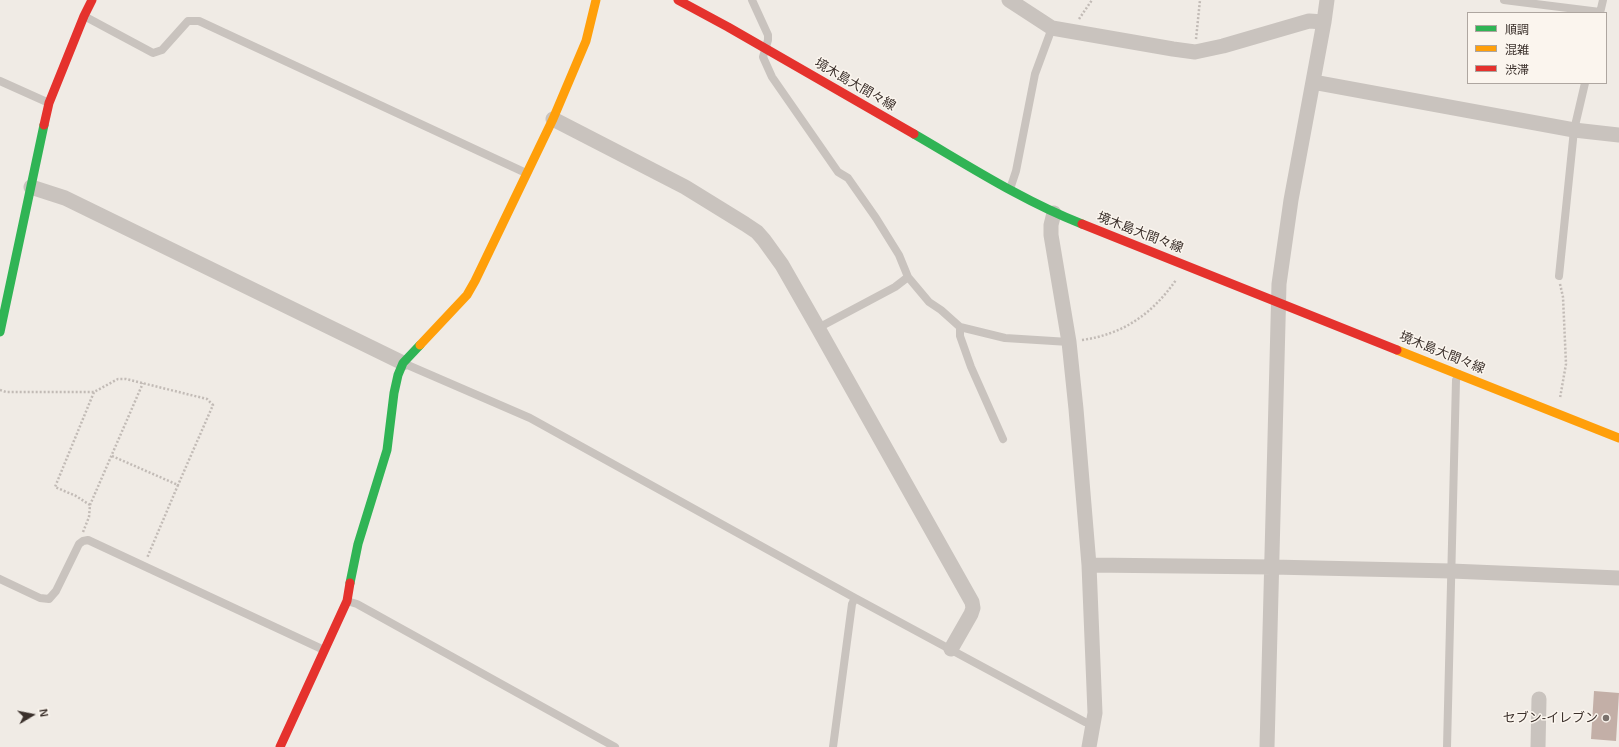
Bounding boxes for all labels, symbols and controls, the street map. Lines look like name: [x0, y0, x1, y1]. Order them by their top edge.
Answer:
legend: [1467, 12, 1607, 84]
text: 順調: [1505, 23, 1529, 37]
text: 混雑: [1505, 43, 1529, 57]
street label: 境木島大間々線: [812, 55, 898, 115]
text: 渋滞: [1505, 63, 1529, 77]
street label: 境木島大間々線: [1095, 209, 1185, 257]
street label: 境木島大間々線: [1397, 329, 1487, 377]
north arrow: [12, 695, 52, 735]
text: N: [37, 708, 50, 718]
place label: セブン-イレブン: [1503, 710, 1598, 726]
marker: セブン-イレブン: [1601, 713, 1611, 723]

